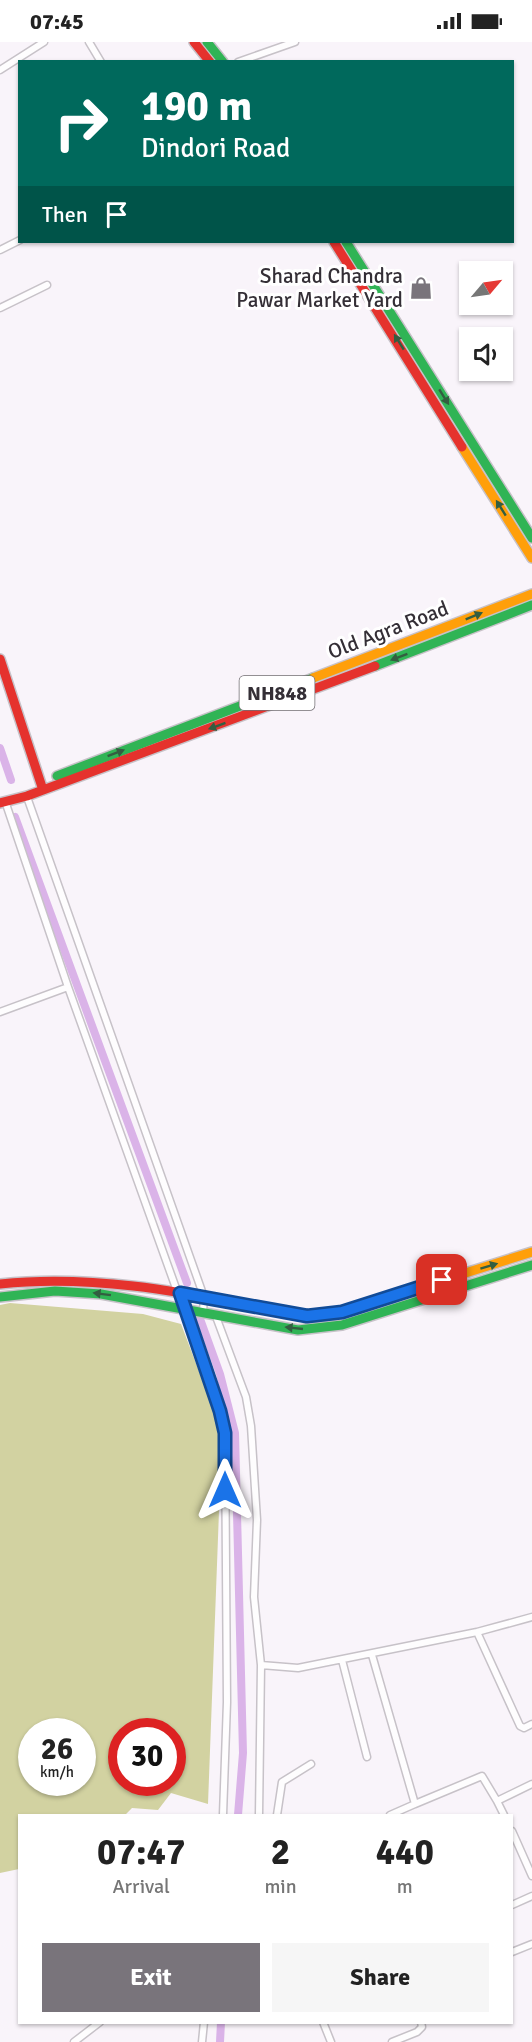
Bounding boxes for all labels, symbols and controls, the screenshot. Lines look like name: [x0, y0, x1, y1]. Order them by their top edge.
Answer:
text: 07:45: [30, 8, 84, 35]
text: 190 m: [141, 81, 252, 132]
icon: right: [42, 84, 120, 162]
text: Dindori Road: [141, 132, 290, 165]
icon: arrive: [100, 198, 133, 231]
text: Then: [42, 201, 88, 228]
north arrow: [459, 261, 513, 315]
map controls: [459, 261, 513, 381]
place label: Sharad Chandra Pawar Market Yard: [236, 263, 403, 313]
shop icon: Sharad Chandra Pawar Market Yard: [408, 275, 434, 301]
button: sound: [459, 327, 513, 381]
one-way arrow: [393, 334, 404, 350]
one-way arrow: [439, 389, 450, 405]
one-way arrow: [496, 500, 507, 516]
street label: Old Agra Road: [324, 595, 452, 665]
one-way arrow: [466, 611, 484, 621]
one-way arrow: [390, 652, 408, 662]
road number: NH848: [240, 676, 314, 710]
one-way arrow: [208, 721, 226, 731]
one-way arrow: [107, 748, 125, 758]
pin: [416, 1254, 467, 1305]
one-way arrow: [480, 1260, 498, 1270]
icon: arrive: [425, 1263, 458, 1296]
one-way arrow: [93, 1289, 112, 1299]
one-way arrow: [284, 1323, 303, 1333]
position arrow: [193, 1458, 257, 1522]
speed limit sign: 30: [108, 1718, 186, 1796]
text: 26: [41, 1731, 73, 1768]
text: km/h: [40, 1763, 74, 1781]
text: 07:47: [97, 1830, 185, 1875]
text: 2: [271, 1830, 290, 1875]
text: 440: [376, 1830, 434, 1875]
text: Arrival: [112, 1874, 170, 1899]
text: min: [264, 1874, 297, 1899]
text: m: [397, 1874, 413, 1899]
button: Exit: [42, 1943, 260, 2012]
button: Share: [272, 1943, 489, 2012]

